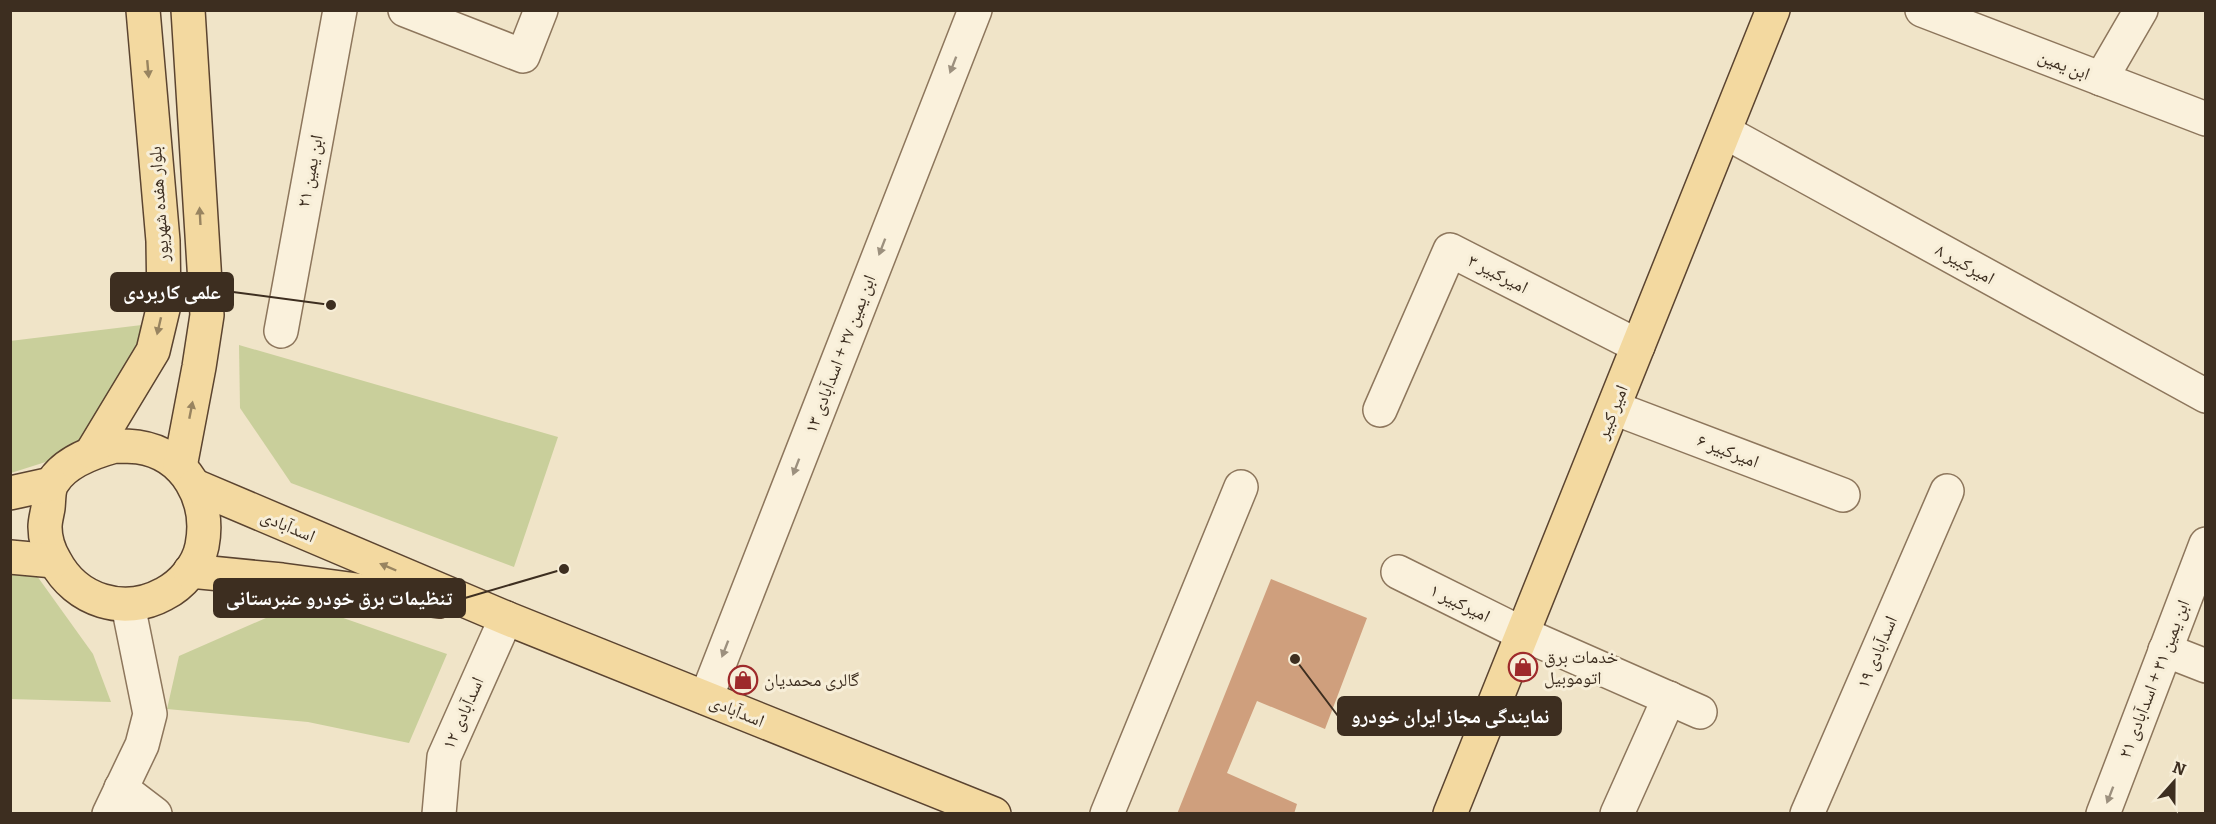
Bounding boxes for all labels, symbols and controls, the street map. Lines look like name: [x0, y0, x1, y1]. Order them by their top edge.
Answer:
street label: ابن یمین: [2035, 45, 2093, 85]
one-way arrow: [948, 56, 958, 74]
one-way arrow: [143, 59, 153, 78]
street label: ابن یمین ۲۱: [292, 133, 328, 209]
street label: بلوار هفده شهریور: [144, 145, 174, 263]
one-way arrow: [196, 207, 205, 226]
one-way arrow: [877, 238, 887, 256]
street label: امیرکبیر ۸: [1931, 239, 1999, 289]
street label: امیرکبیر ۳: [1464, 250, 1532, 298]
street label: ابن یمین ۲۷ + اسدآبادی ۱۳: [800, 272, 880, 436]
callout: علمی کاربردی: [111, 273, 233, 311]
text: علمی کاربردی: [123, 280, 221, 305]
one-way arrow: [154, 316, 163, 335]
street label: امیر کبیر: [1591, 382, 1633, 443]
one-way arrow: [187, 400, 196, 419]
street label: امیرکبیر ۶: [1694, 429, 1762, 473]
one-way arrow: [791, 459, 801, 477]
street label: اسدآبادی: [257, 505, 319, 547]
one-way arrow: [380, 563, 397, 572]
callout: تنظیمات برق خودرو عنبرستانی: [214, 579, 465, 617]
street label: امیرکبیر ۱: [1426, 579, 1494, 627]
text: تنظیمات برق خودرو عنبرستانی: [226, 586, 453, 611]
street label: ابن یمین ۳۱ + اسدآبادی ۲۱: [2114, 597, 2194, 761]
street label: اسدآبادی ۱۹: [1852, 612, 1902, 692]
one-way arrow: [720, 640, 729, 658]
place label: خدمات برق اتوموبیل: [1544, 646, 1618, 689]
shop icon: خدمات برق اتوموبیل: [1507, 651, 1539, 683]
shop icon: گالری محمدیان: [727, 664, 759, 696]
place label: گالری محمدیان: [764, 669, 860, 691]
street label: اسدآبادی ۱۲: [437, 673, 489, 753]
street label: اسدآبادی: [706, 690, 768, 732]
callout: نمایندگی مجاز ایران خودرو: [1338, 697, 1561, 735]
text: نمایندگی مجاز ایران خودرو: [1351, 704, 1549, 729]
north arrow: [2144, 752, 2204, 812]
text: N: [2170, 757, 2188, 780]
one-way arrow: [2105, 786, 2114, 804]

